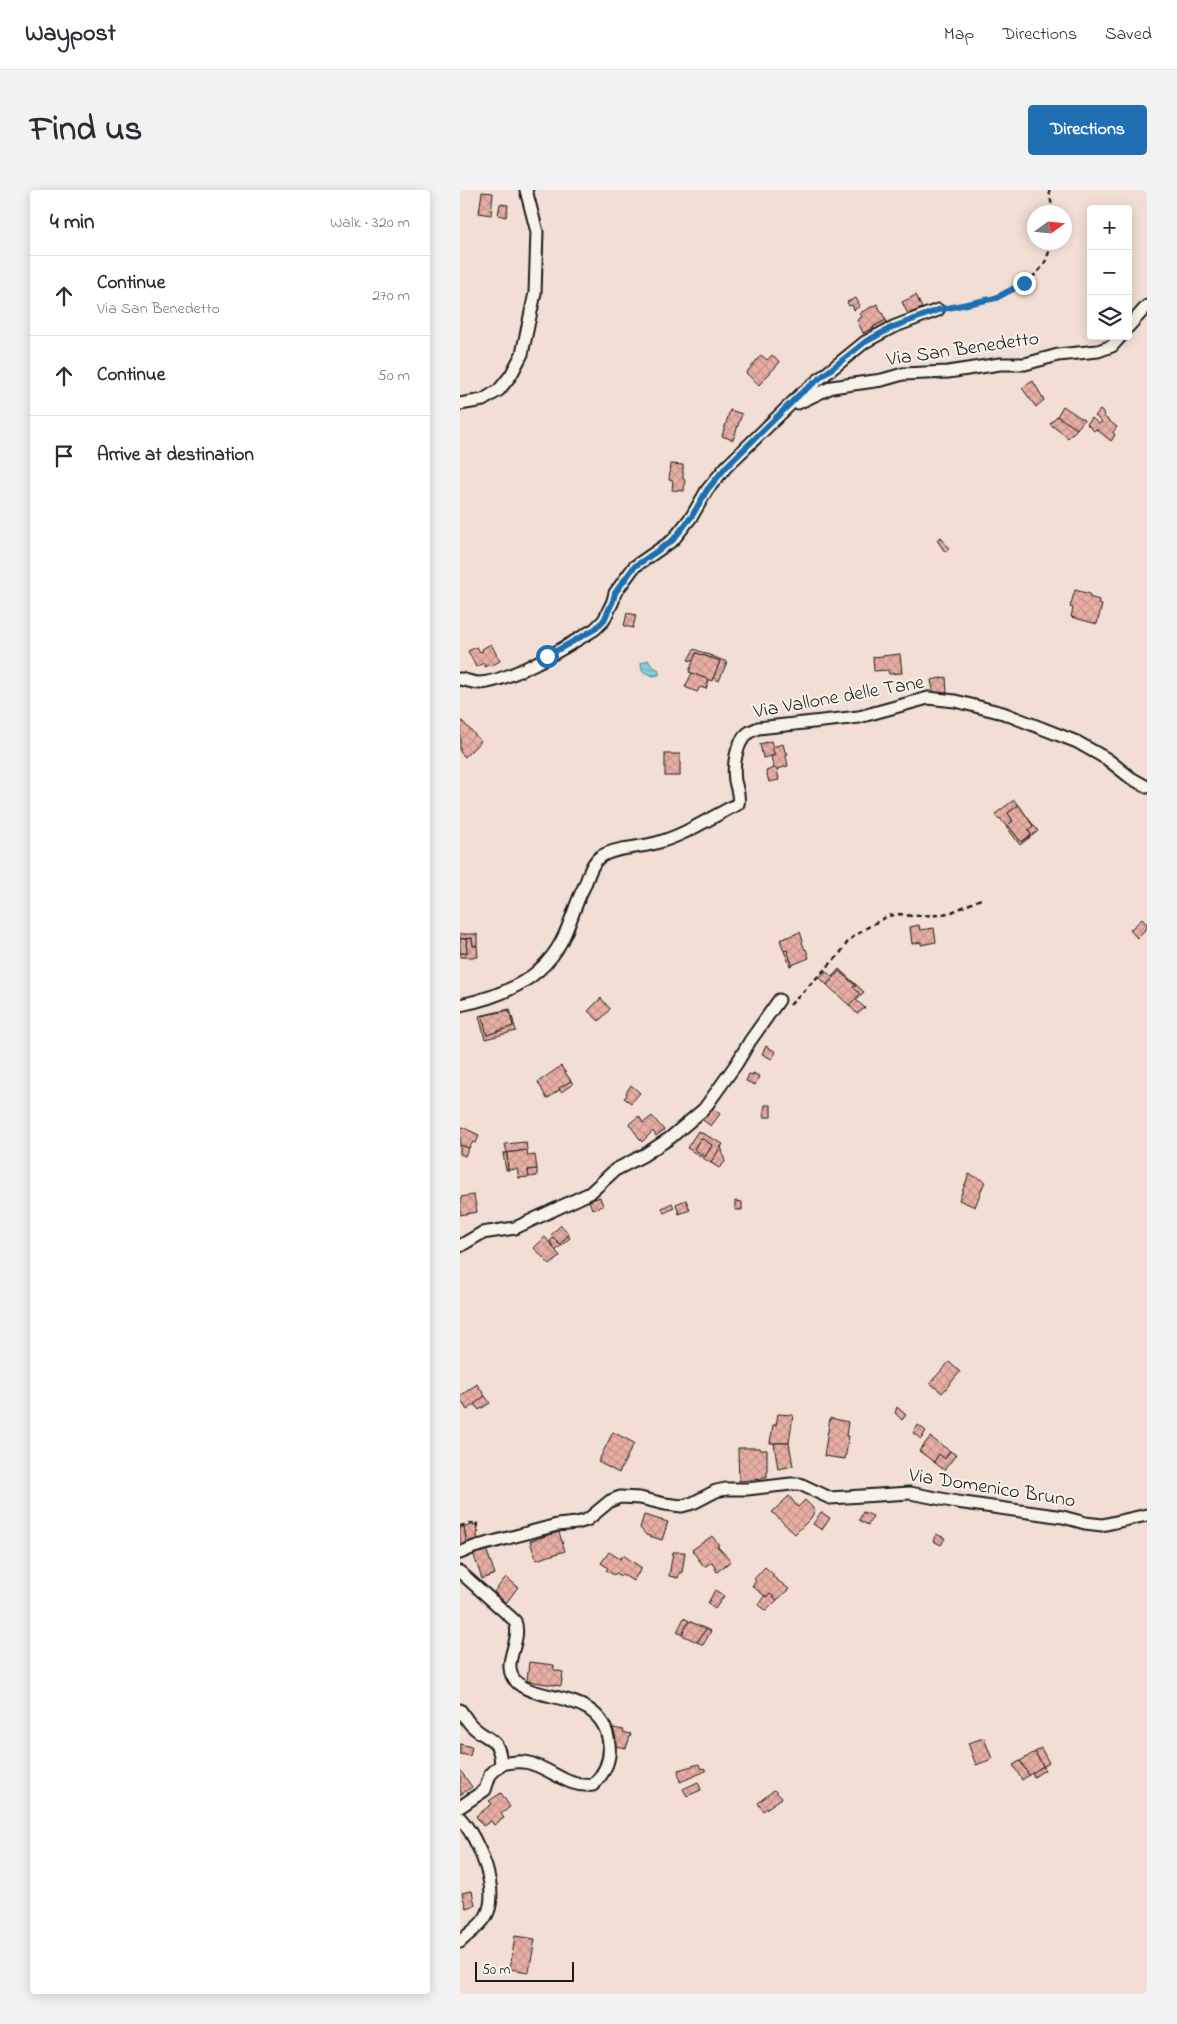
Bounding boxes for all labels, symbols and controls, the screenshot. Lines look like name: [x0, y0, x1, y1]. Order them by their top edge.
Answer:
text: Waypost: [25, 17, 116, 52]
text: Map: [944, 22, 974, 48]
text: Directions: [1002, 22, 1077, 48]
text: Saved: [1105, 22, 1152, 48]
text: Find us: [30, 105, 142, 156]
button: Directions: [1028, 105, 1147, 155]
north arrow: [1027, 205, 1072, 250]
map controls: [1087, 205, 1132, 340]
button: +: [1087, 205, 1132, 250]
text: 4 min: [50, 208, 94, 238]
text: Walk · 320 m: [330, 211, 410, 235]
button: −: [1087, 250, 1132, 295]
text: Continue: [97, 270, 165, 297]
route end: [1013, 272, 1036, 295]
icon: ahead: [50, 282, 78, 310]
text: 270 m: [372, 284, 410, 308]
button: layers: [1087, 295, 1132, 340]
text: Via San Benedetto: [97, 297, 220, 321]
street label: Via San Benedetto: [884, 325, 1041, 375]
icon: ahead: [50, 362, 78, 390]
text: Continue: [97, 362, 165, 389]
text: 50 m: [378, 364, 410, 388]
icon: arrive: [50, 442, 78, 470]
text: Arrive at destination: [97, 442, 254, 469]
route start: [536, 645, 559, 668]
street label: Via Vallone delle Tane: [750, 669, 927, 727]
street label: Via Domenico Bruno: [906, 1461, 1077, 1516]
scale bar: [475, 1959, 574, 1982]
text: 50 m: [482, 1960, 510, 1981]

